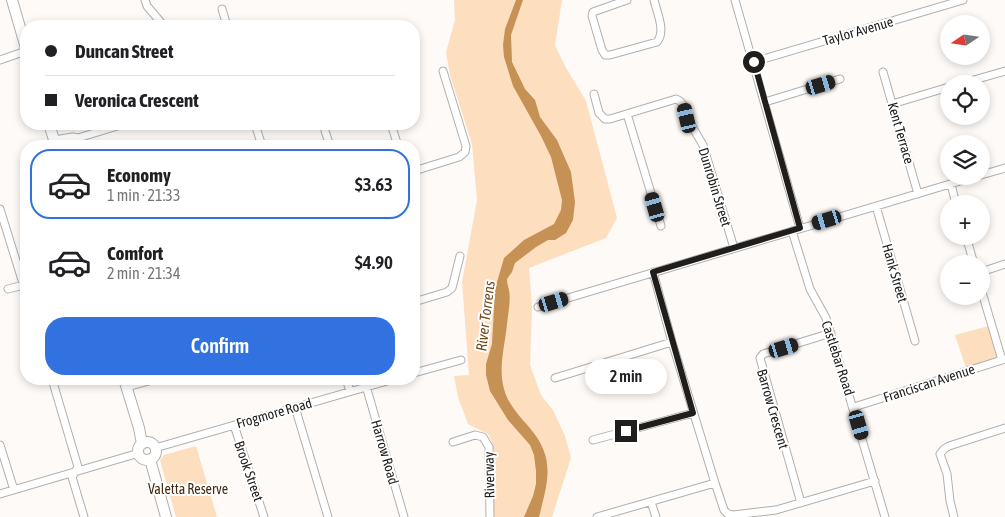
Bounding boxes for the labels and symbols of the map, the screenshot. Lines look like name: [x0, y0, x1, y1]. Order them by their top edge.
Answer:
street label: Taylor Avenue: [821, 13, 895, 49]
north arrow: [940, 15, 990, 65]
route start: [743, 51, 765, 73]
car: [804, 73, 837, 97]
street label: Kent Terrace: [885, 100, 917, 166]
car: [676, 102, 697, 134]
street label: Dunrobin Street: [695, 146, 735, 228]
car: [643, 191, 666, 223]
car: [810, 208, 843, 232]
street label: Hank Street: [879, 242, 911, 304]
water label: River Torrens: [472, 280, 498, 352]
car: [537, 290, 570, 314]
street label: Castlebar Road: [818, 319, 858, 397]
car: [767, 336, 800, 360]
callout: 2 min: [585, 358, 667, 394]
street label: Franciscan Avenue: [881, 361, 977, 405]
street label: Barrow Crescent: [754, 367, 792, 451]
street label: Frogmore Road: [234, 395, 314, 431]
car: [847, 409, 870, 441]
street label: Harrow Road: [368, 418, 402, 486]
route end: [615, 420, 637, 442]
street label: Brook Street: [231, 439, 267, 503]
street label: Riverway: [481, 451, 497, 499]
park label: Valetta Reserve: [148, 481, 228, 497]

